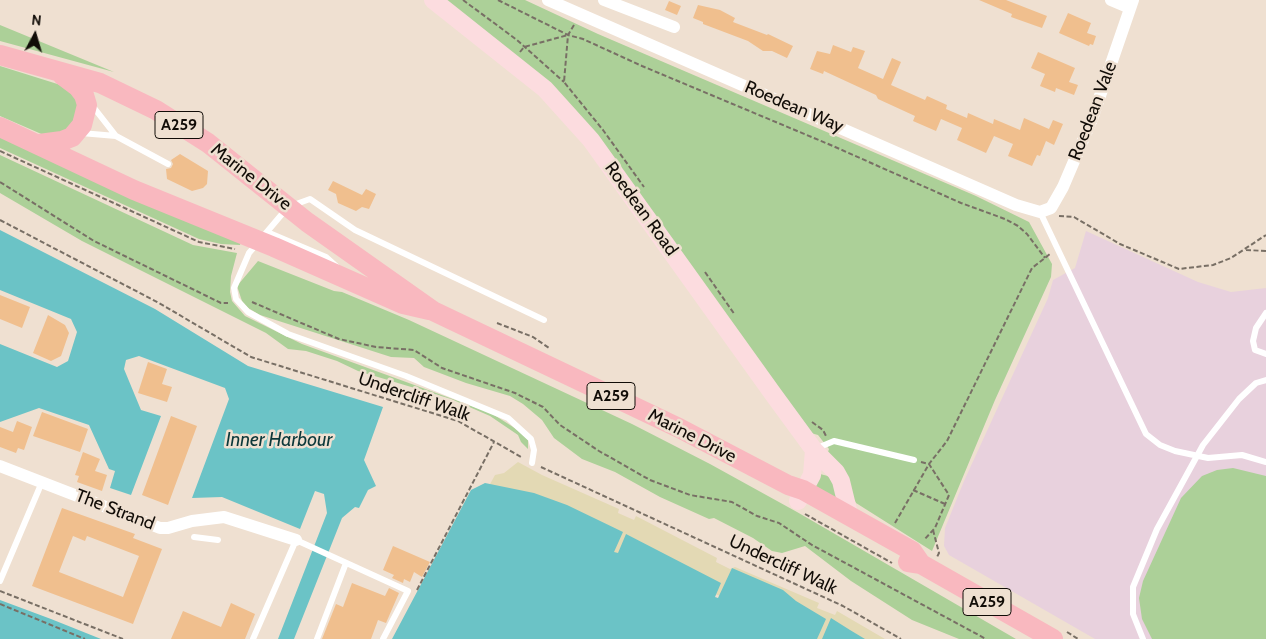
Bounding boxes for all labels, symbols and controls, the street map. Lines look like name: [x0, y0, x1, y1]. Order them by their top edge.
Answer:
north arrow: [10, 10, 60, 60]
text: N: [31, 11, 42, 30]
street label: Roedean Vale: [1064, 59, 1122, 163]
street label: Roedean Way: [741, 76, 847, 138]
road number: A259: [155, 112, 203, 138]
street label: Marine Drive: [206, 139, 296, 215]
street label: Roedean Road: [600, 158, 682, 260]
street label: Undercliff Walk: [355, 368, 473, 426]
road number: A259: [587, 382, 635, 410]
street label: Marine Drive: [644, 405, 740, 467]
water label: Inner Harbour: [226, 429, 332, 451]
street label: The Strand: [72, 485, 158, 535]
street label: Undercliff Walk: [725, 531, 841, 599]
road number: A259: [963, 588, 1011, 616]

